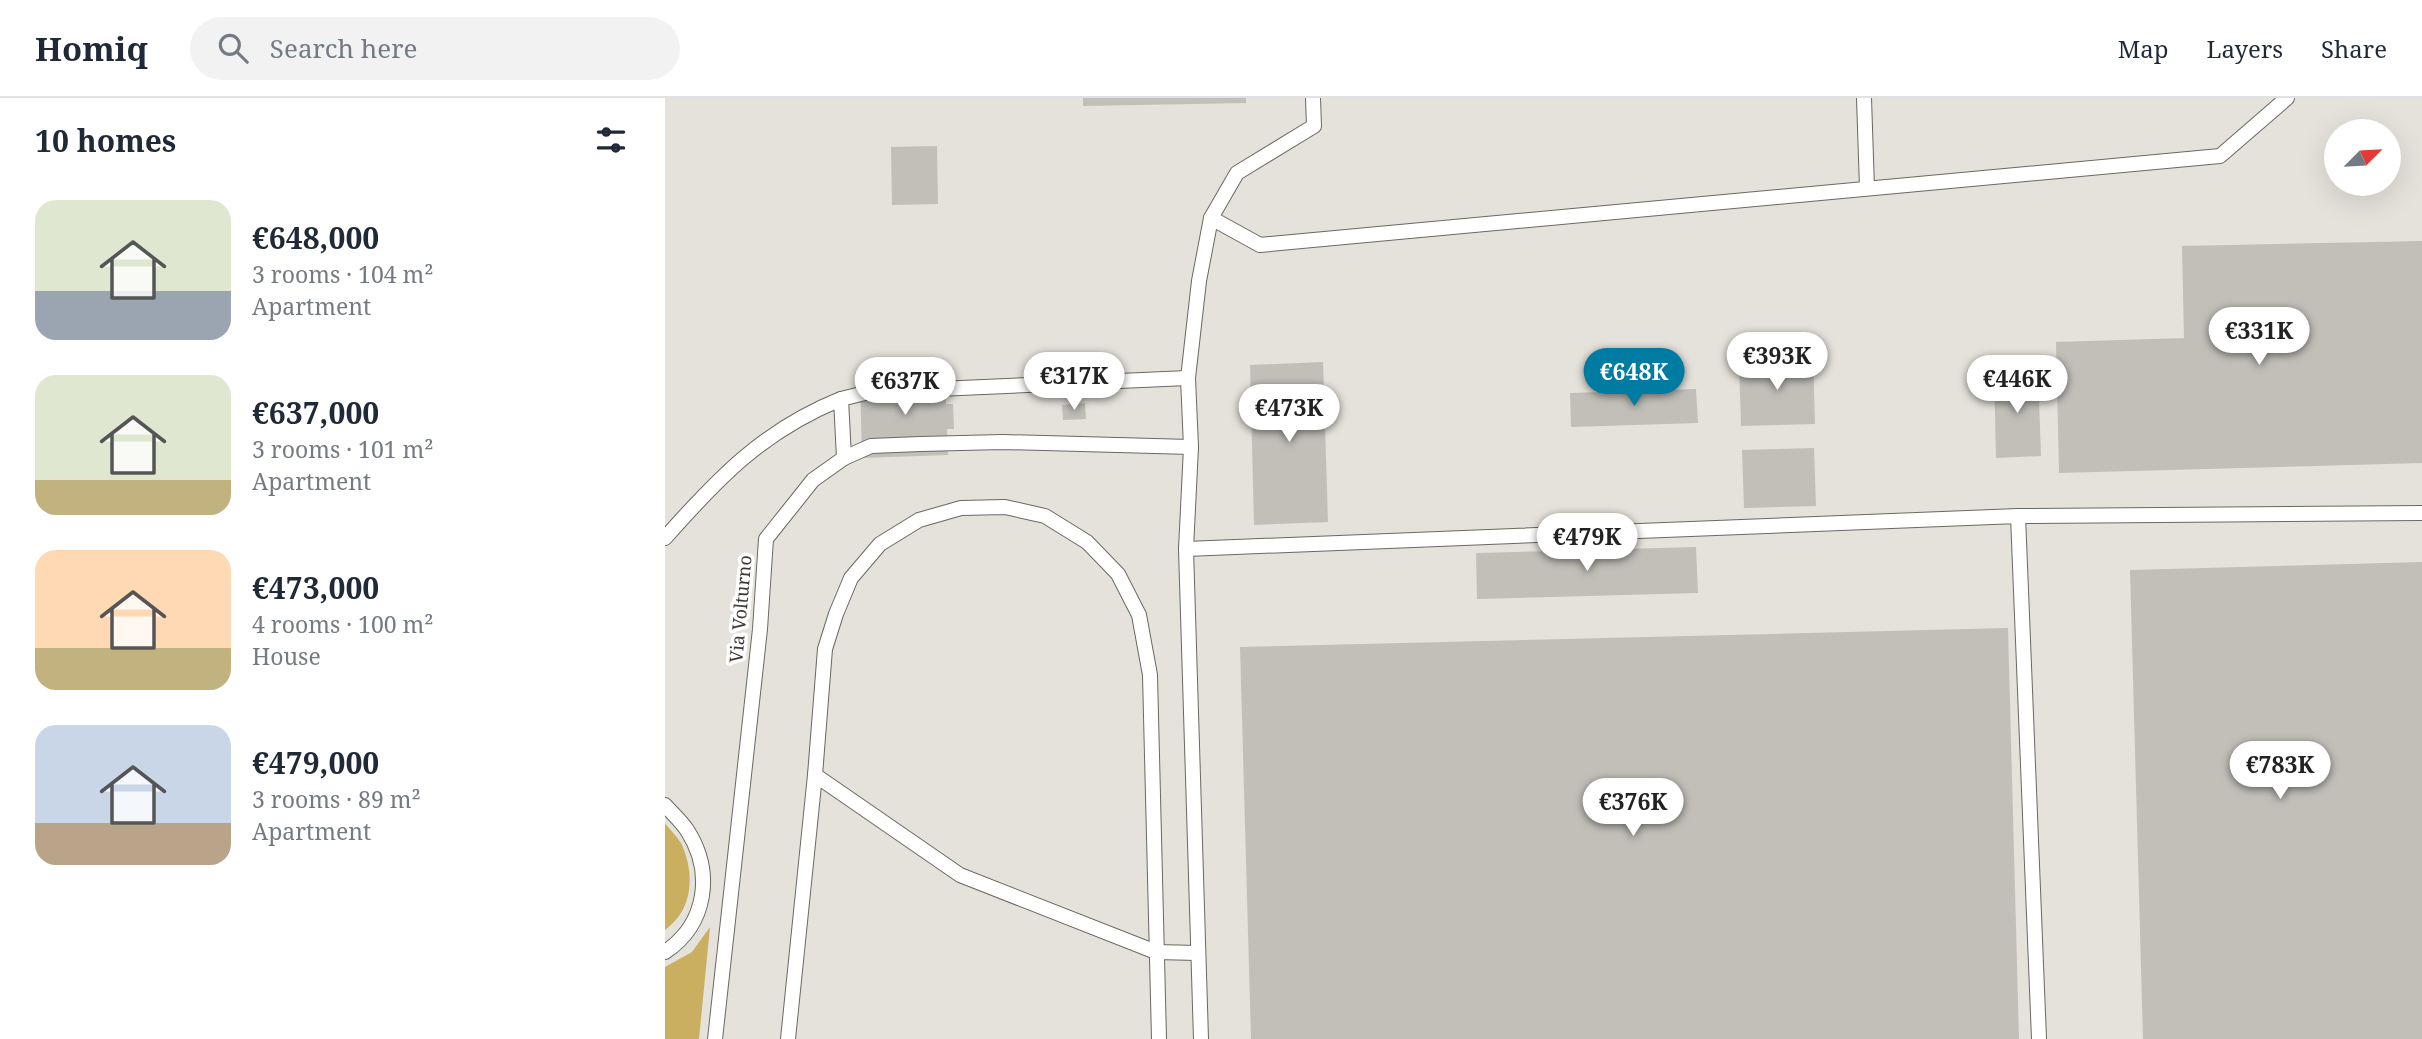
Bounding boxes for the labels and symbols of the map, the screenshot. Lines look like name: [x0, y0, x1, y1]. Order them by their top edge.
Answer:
north arrow: [2324, 119, 2401, 196]
pin: €331K: [2210, 308, 2308, 367]
pin: €393K: [1728, 332, 1826, 392]
pin: €648K: [1585, 348, 1683, 408]
pin: €317K: [1025, 352, 1123, 412]
pin: €446K: [1968, 356, 2066, 415]
pin: €637K: [856, 358, 954, 417]
pin: €473K: [1240, 384, 1338, 444]
pin: €479K: [1538, 514, 1636, 573]
street label: Via Volturno: [723, 554, 757, 664]
pin: €783K: [2231, 742, 2329, 801]
pin: €376K: [1584, 778, 1682, 838]

